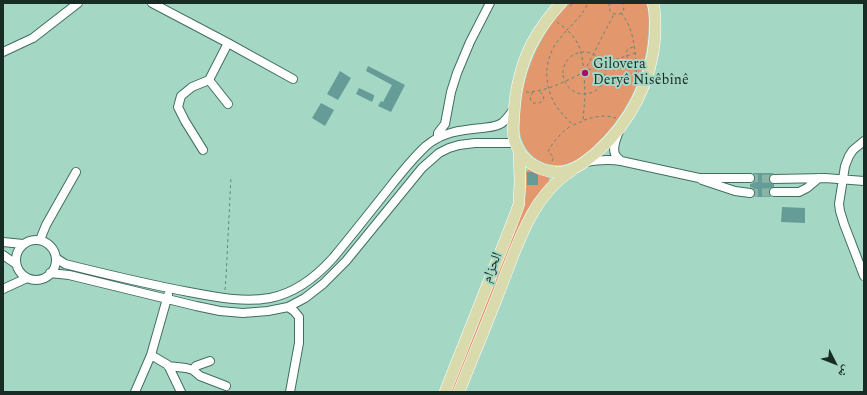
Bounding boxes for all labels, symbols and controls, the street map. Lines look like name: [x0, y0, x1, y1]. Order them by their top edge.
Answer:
place label: Gilovera Deryê Nisêbînê: [593, 57, 689, 90]
marker: Gilovera Deryê Nisêbînê: [580, 68, 590, 78]
street label: الحزام: [479, 250, 507, 286]
north arrow: [815, 343, 855, 383]
text: ش: [834, 361, 855, 381]

